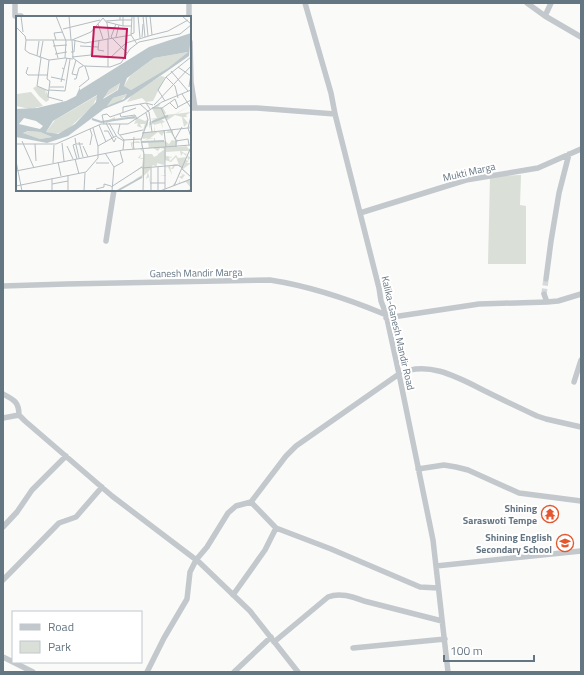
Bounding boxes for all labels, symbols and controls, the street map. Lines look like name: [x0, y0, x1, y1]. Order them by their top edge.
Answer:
inset map: [16, 16, 191, 191]
street label: Mukti Marga: [441, 159, 497, 185]
street label: Ganesh Mandir Marga: [150, 265, 242, 281]
street label: Kalika-Ganesh Mandir Road: [378, 274, 418, 392]
place label: Shining Saraswoti Tempe: [463, 501, 538, 528]
temple icon: Shining Saraswoti Tempe: [540, 504, 560, 524]
place label: Shining English Secondary School: [476, 530, 552, 557]
school or university icon: Shining English Secondary School: [555, 533, 575, 553]
legend: [12, 611, 142, 663]
text: Road: [48, 617, 74, 636]
text: Park: [48, 637, 71, 656]
scale bar: [444, 637, 534, 663]
text: 100 m: [450, 641, 483, 660]

